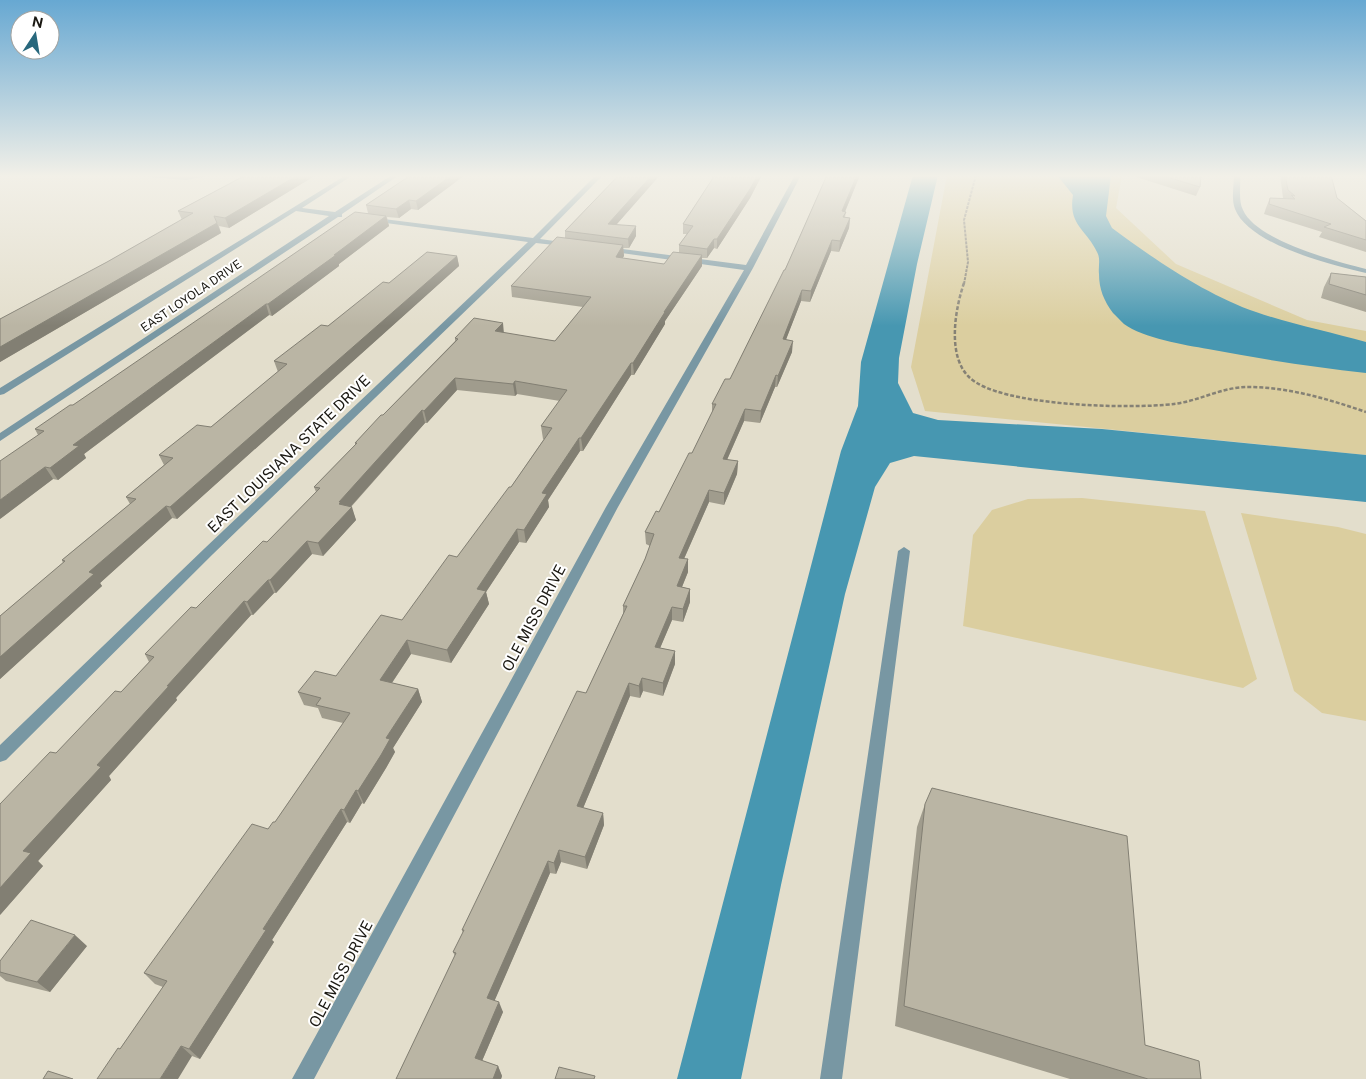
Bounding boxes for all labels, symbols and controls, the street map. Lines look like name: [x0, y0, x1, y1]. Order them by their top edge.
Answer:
north arrow: [10, 10, 60, 60]
text: N: [31, 13, 45, 31]
street label: EAST LOYOLA DRIVE: [138, 257, 244, 335]
street label: EAST LOUISIANA STATE DRIVE: [204, 371, 373, 536]
street label: OLE MISS DRIVE: [498, 562, 569, 674]
street label: OLE MISS DRIVE: [305, 918, 376, 1030]

